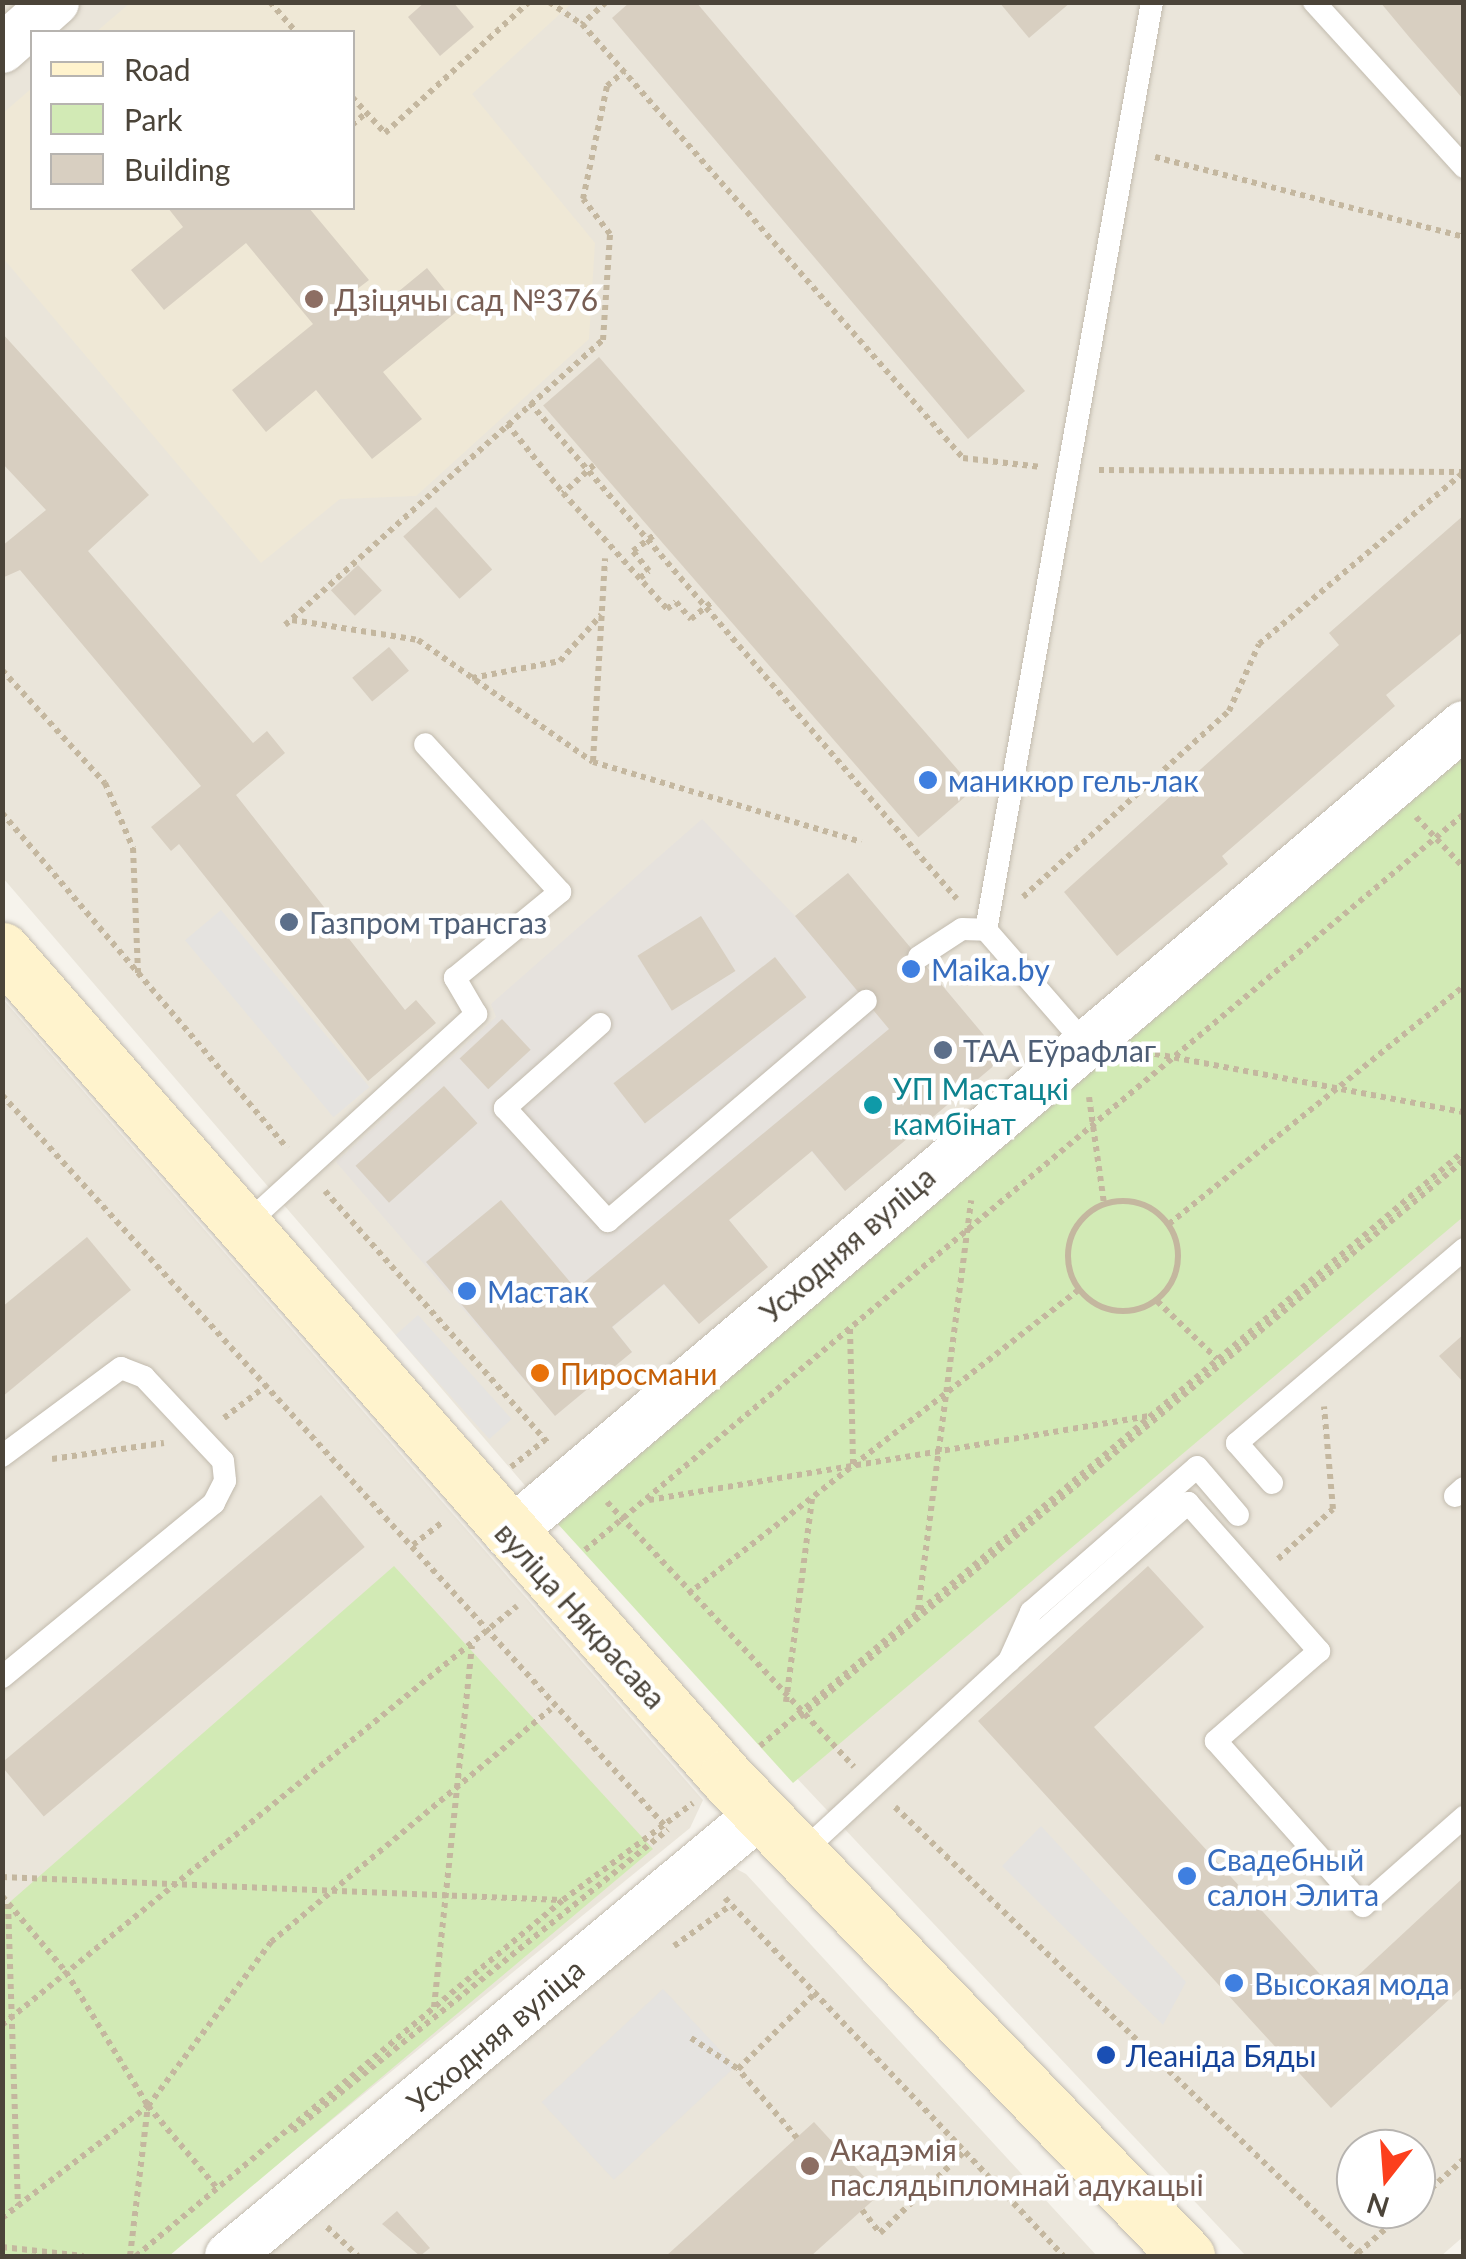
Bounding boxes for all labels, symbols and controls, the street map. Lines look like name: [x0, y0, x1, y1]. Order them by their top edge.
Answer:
legend: [30, 30, 355, 210]
text: Road: [124, 51, 191, 87]
text: Park: [124, 101, 183, 137]
text: Building: [124, 151, 230, 187]
place label: Дзіцячы сад №376: [334, 281, 598, 317]
marker: Дзіцячы сад №376: [303, 288, 325, 310]
place label: маникюр гель-лак: [948, 762, 1199, 798]
marker: маникюр гель-лак: [917, 769, 939, 791]
place label: Газпром трансгаз: [309, 904, 547, 940]
marker: Газпром трансгаз: [278, 911, 300, 933]
place label: Maika.by: [931, 951, 1050, 987]
marker: Maika.by: [900, 958, 922, 980]
place label: ТАА Еўрафлаг: [963, 1032, 1156, 1068]
marker: ТАА Еўрафлаг: [932, 1039, 954, 1061]
place label: УП Мастацкі камбінат: [893, 1070, 1069, 1140]
marker: УП Мастацкі камбінат: [862, 1094, 884, 1116]
street label: Усходняя вуліца: [752, 1158, 942, 1330]
place label: Мастак: [487, 1273, 589, 1309]
marker: Мастак: [456, 1280, 478, 1302]
place label: Пиросмани: [560, 1355, 717, 1391]
marker: Пиросмани: [529, 1362, 551, 1384]
street label: вуліца Някрасава: [488, 1515, 674, 1715]
place label: Свадебный салон Элита: [1207, 1841, 1379, 1912]
marker: Свадебный салон Элита: [1176, 1865, 1198, 1887]
street label: Усходняя вуліца: [399, 1950, 591, 2120]
place label: Высокая мода: [1254, 1965, 1450, 2001]
marker: Высокая мода: [1223, 1972, 1245, 1994]
place label: Леаніда Бяды: [1126, 2037, 1316, 2073]
marker: Леаніда Бяды: [1095, 2044, 1117, 2066]
north arrow: [1336, 2129, 1436, 2229]
place label: Акадэмія паслядыпломнай адукацыі: [830, 2131, 1204, 2202]
marker: Акадэмія паслядыпломнай адукацыі: [799, 2155, 821, 2177]
text: N: [1363, 2186, 1393, 2225]

